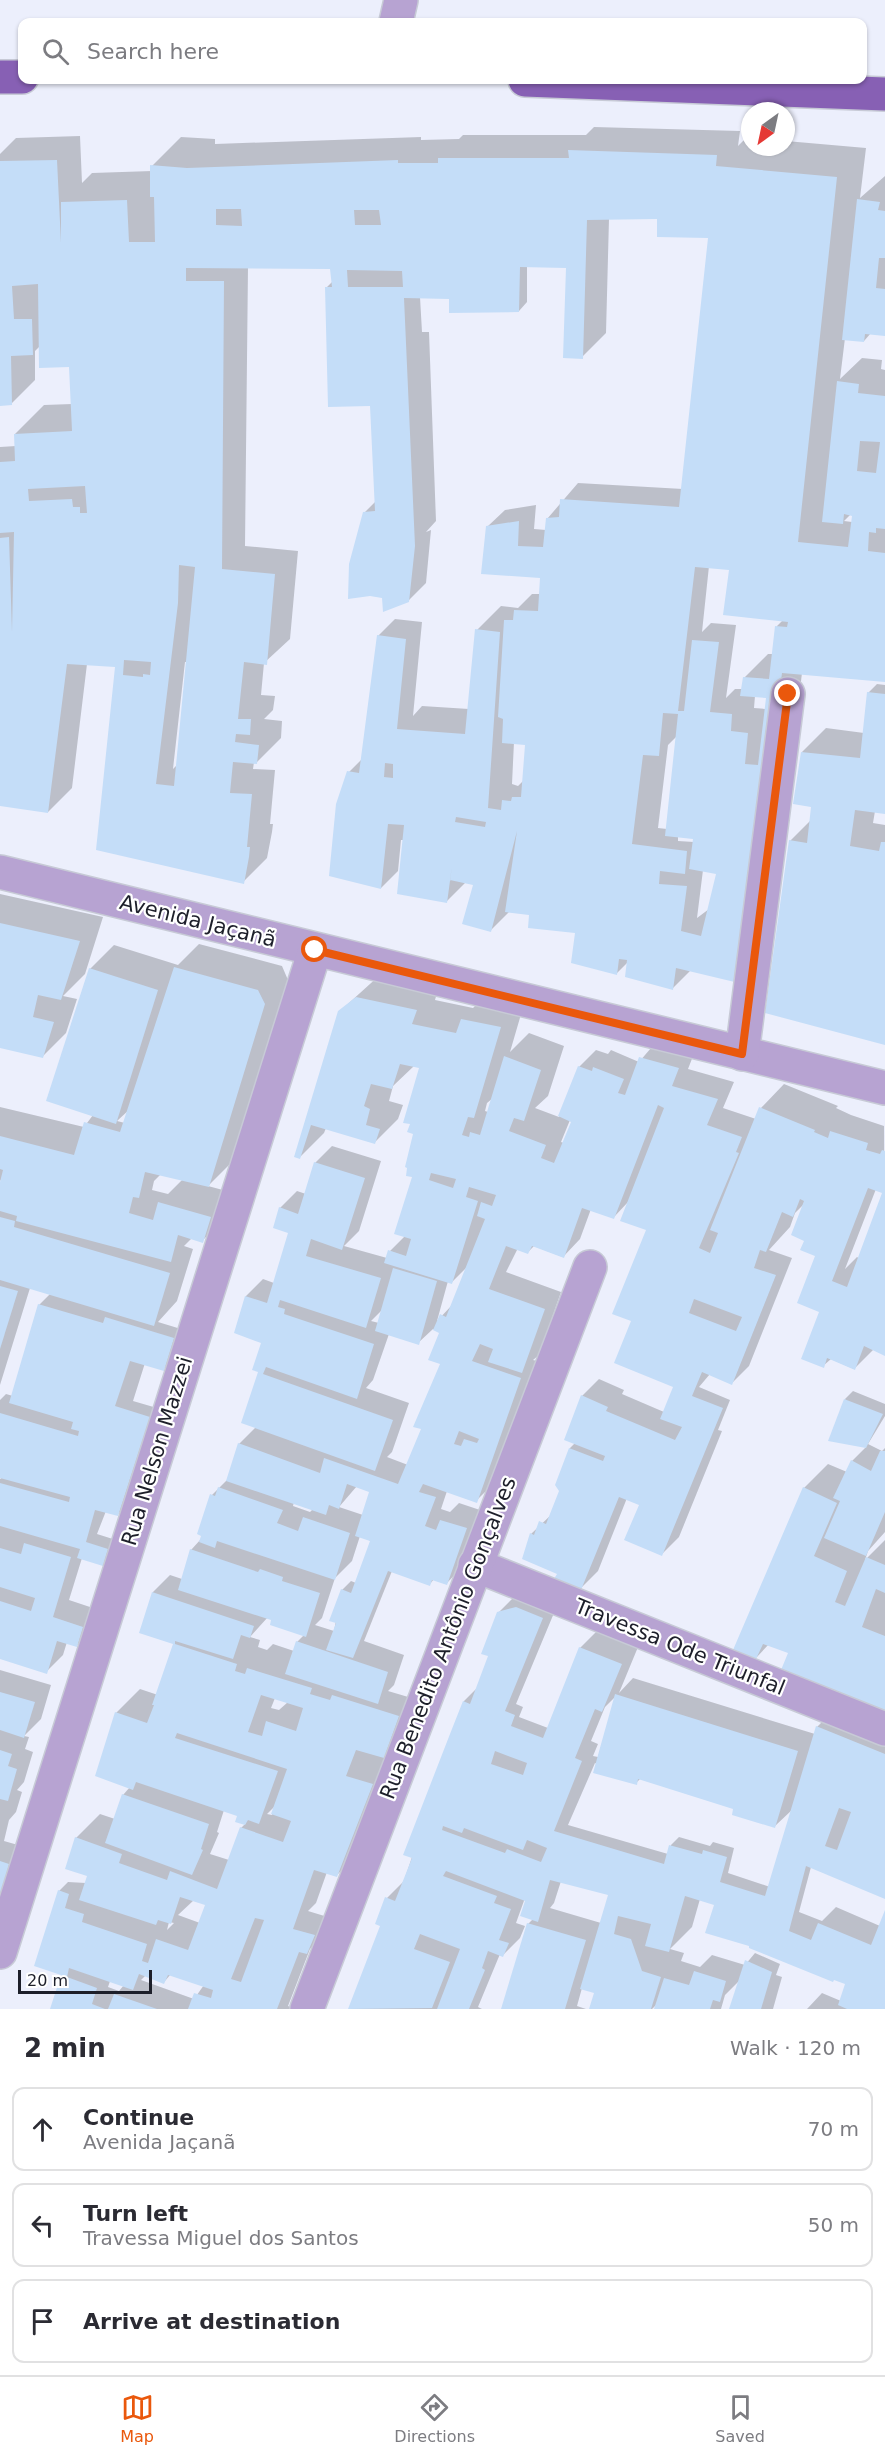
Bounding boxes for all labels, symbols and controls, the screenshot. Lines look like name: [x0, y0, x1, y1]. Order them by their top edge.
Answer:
search box: [18, 18, 867, 84]
icon: search: [39, 35, 72, 68]
text: Search here: [87, 39, 219, 64]
north arrow: [741, 102, 795, 156]
route end: [774, 680, 800, 706]
street label: Avenida Jaçanã: [117, 890, 279, 952]
route start: [301, 936, 327, 962]
street label: Rua Nelson Mazzei: [117, 1354, 197, 1548]
street label: Rua Benedito Antônio Gonçalves: [375, 1473, 521, 1803]
street label: Travessa Ode Triunfal: [571, 1593, 789, 1700]
scale bar: [18, 1967, 152, 1994]
text: 20 m: [27, 1971, 68, 1990]
text: 2 min: [24, 2033, 106, 2063]
text: Walk · 120 m: [730, 2036, 861, 2060]
text: Continue: [83, 2105, 194, 2130]
icon: ahead: [26, 2113, 59, 2146]
text: 70 m: [808, 2117, 859, 2141]
text: Avenida Jaçanã: [83, 2130, 236, 2154]
text: Turn left: [83, 2201, 188, 2226]
icon: left: [26, 2209, 59, 2242]
text: 50 m: [808, 2213, 859, 2237]
text: Travessa Miguel dos Santos: [83, 2226, 359, 2250]
icon: arrive: [26, 2305, 59, 2338]
text: Arrive at destination: [83, 2309, 340, 2334]
tab: Map: [120, 2391, 154, 2446]
tab: Directions: [394, 2391, 475, 2446]
tab: Saved: [715, 2391, 765, 2446]

